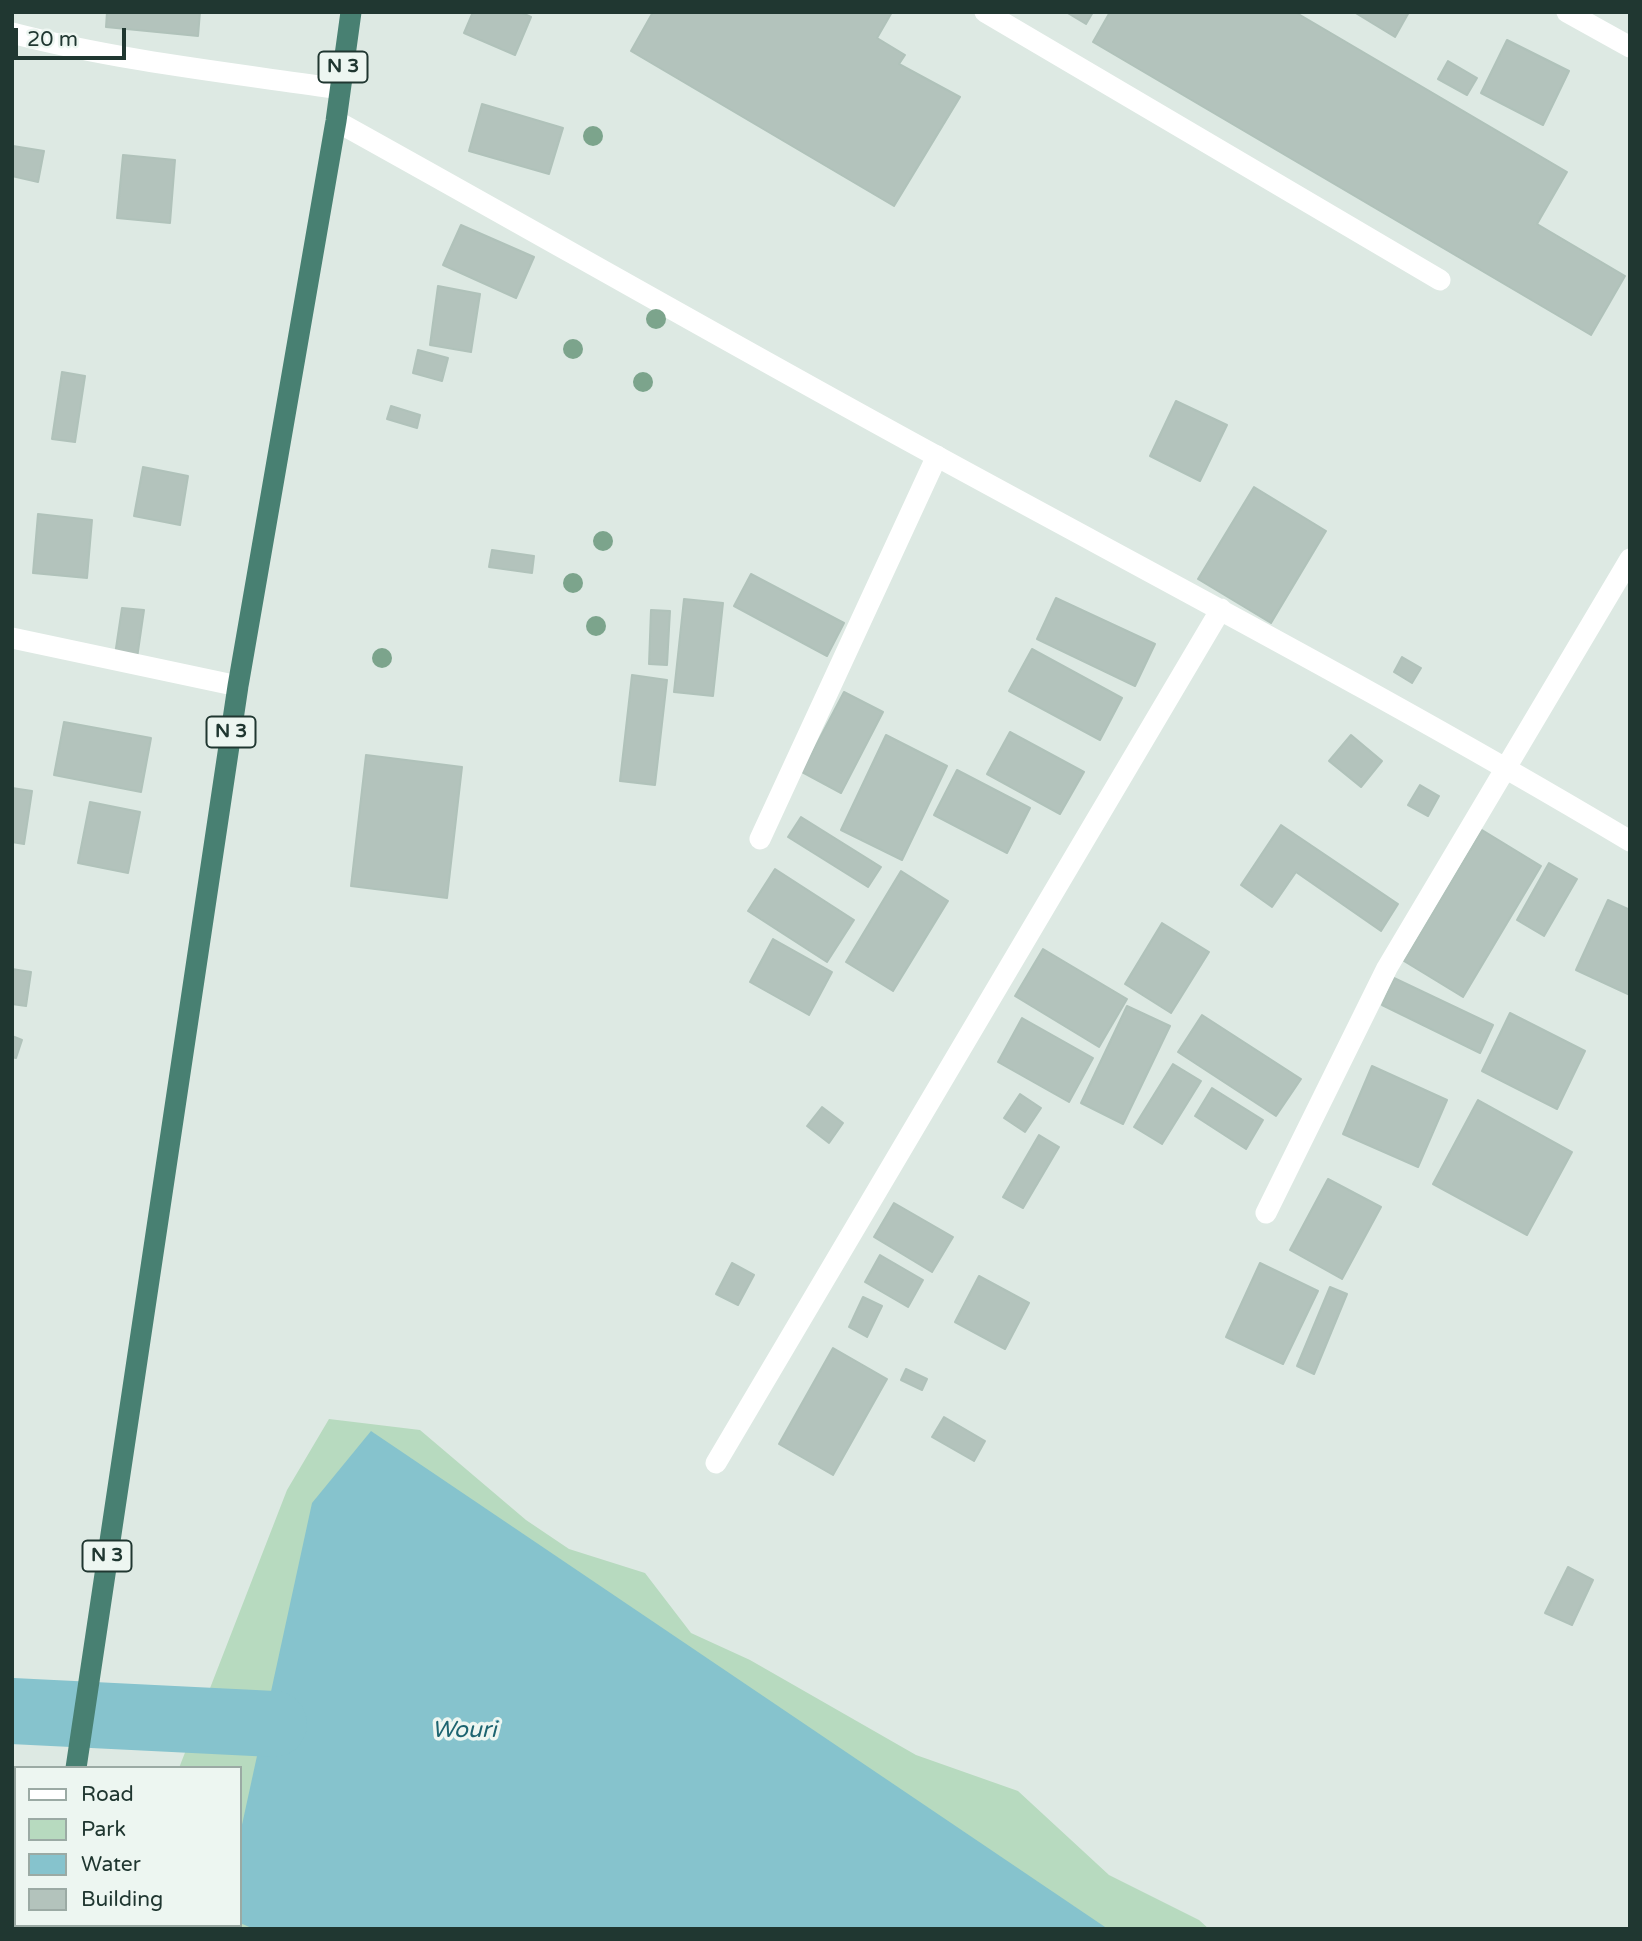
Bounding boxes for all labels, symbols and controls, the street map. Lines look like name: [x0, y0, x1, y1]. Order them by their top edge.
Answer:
scale bar: [18, 14, 130, 58]
text: 20 m: [27, 27, 78, 52]
road number: N 3: [318, 52, 368, 82]
road number: N 3: [206, 716, 256, 748]
road number: N 3: [82, 1540, 132, 1572]
water label: Wouri: [432, 1717, 496, 1745]
legend: [14, 1766, 242, 1927]
text: Road: [81, 1782, 134, 1807]
text: Park: [81, 1817, 126, 1842]
text: Water: [81, 1852, 141, 1877]
text: Building: [81, 1887, 163, 1912]

